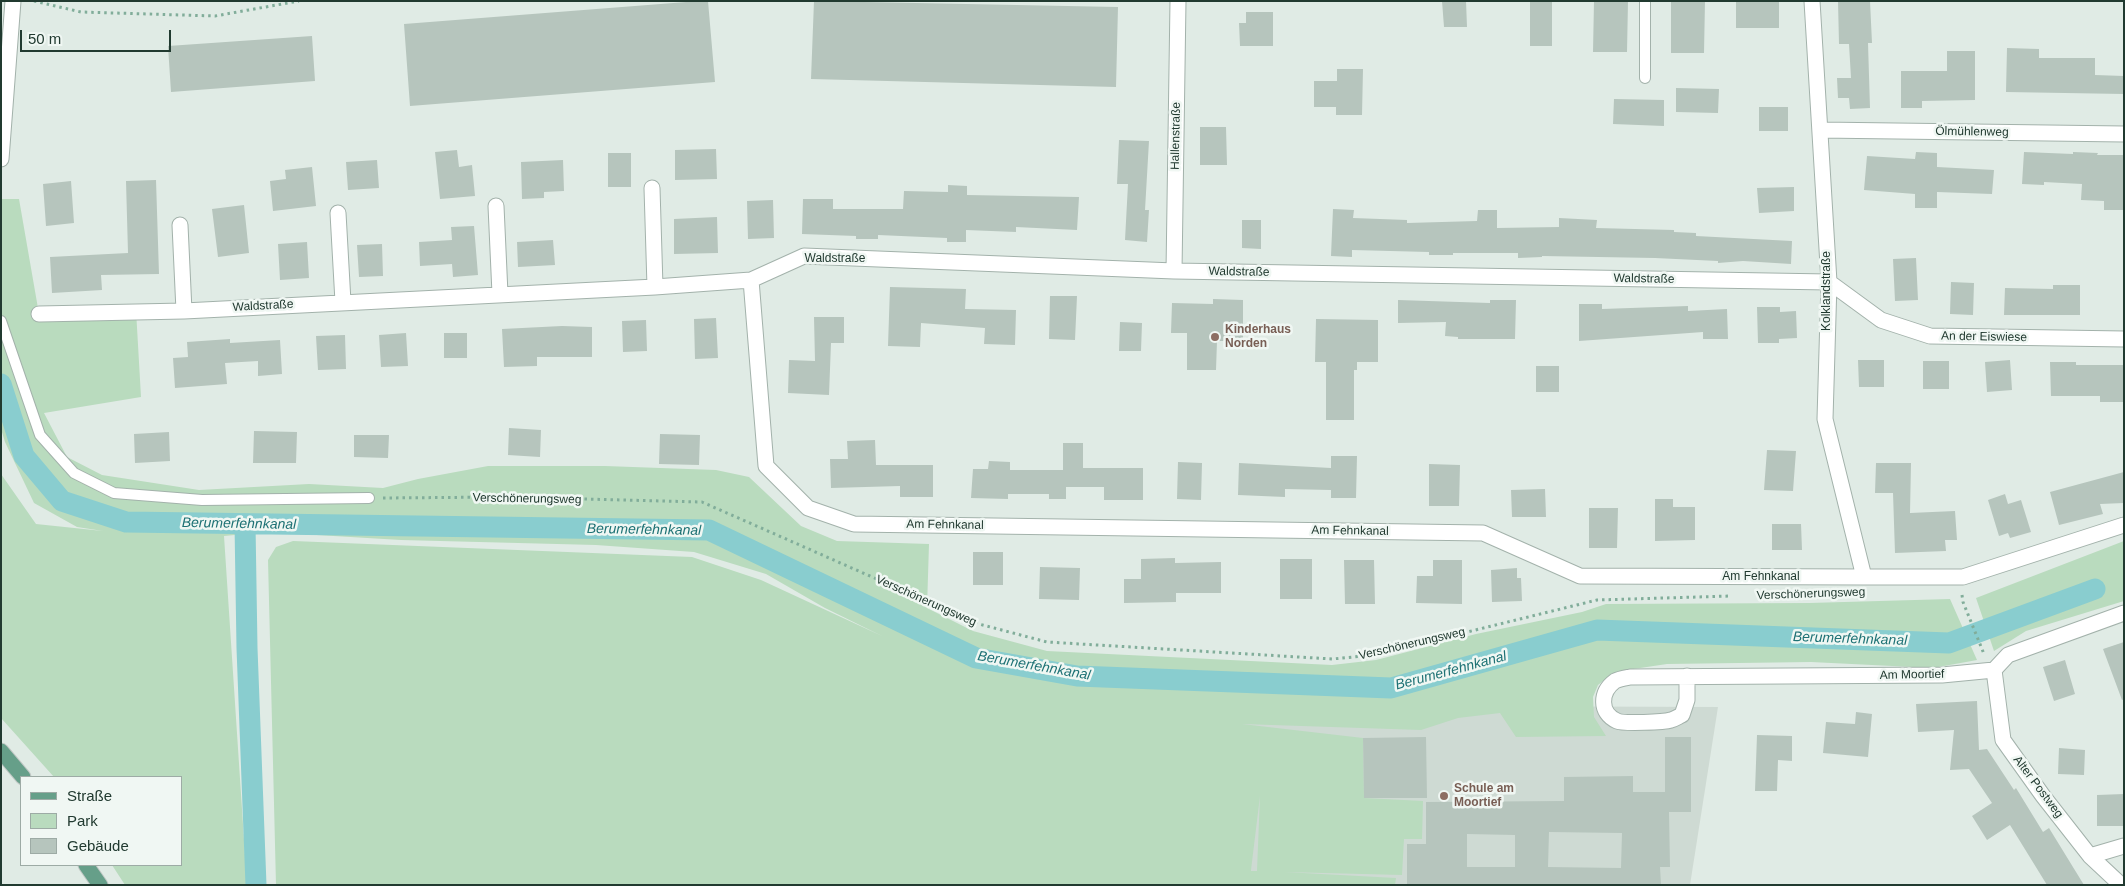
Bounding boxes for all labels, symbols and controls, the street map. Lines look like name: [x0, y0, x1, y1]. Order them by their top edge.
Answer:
scale bar: [22, 20, 174, 52]
text: 50 m: [28, 30, 61, 47]
street label: Hallenstraße: [1168, 102, 1184, 170]
street label: Ölmühlenweg: [1935, 124, 2009, 140]
street label: Kolklandstraße: [1820, 251, 1834, 331]
street label: Waldstraße: [805, 252, 865, 266]
street label: Waldstraße: [1208, 264, 1270, 280]
street label: Waldstraße: [1613, 271, 1675, 287]
street label: Waldstraße: [232, 297, 294, 315]
place label: Kinderhaus Norden: [1225, 323, 1291, 351]
street label: An der Eiswiese: [1941, 329, 2027, 345]
marker: Kinderhaus Norden: [1209, 331, 1221, 343]
street label: Verschönerungsweg: [473, 491, 581, 507]
water label: Berumerfehnkanal: [182, 515, 296, 533]
street label: Am Fehnkanal: [906, 517, 984, 533]
water label: Berumerfehnkanal: [587, 521, 701, 539]
street label: Am Fehnkanal: [1311, 523, 1389, 539]
street label: Am Fehnkanal: [1722, 570, 1800, 584]
street label: Verschönerungsweg: [873, 572, 979, 630]
street label: Verschönerungsweg: [1756, 585, 1866, 603]
street label: Verschönerungsweg: [1357, 625, 1467, 663]
water label: Berumerfehnkanal: [1793, 629, 1907, 649]
water label: Berumerfehnkanal: [976, 648, 1092, 684]
water label: Berumerfehnkanal: [1394, 648, 1508, 694]
street label: Am Moortief: [1880, 667, 1944, 683]
street label: Alter Postweg: [2010, 753, 2066, 821]
legend: [20, 776, 182, 866]
place label: Schule am Moortief: [1454, 782, 1514, 810]
text: Straße: [67, 787, 112, 804]
marker: Schule am Moortief: [1438, 790, 1450, 802]
text: Park: [67, 812, 98, 829]
text: Gebäude: [67, 837, 129, 854]

